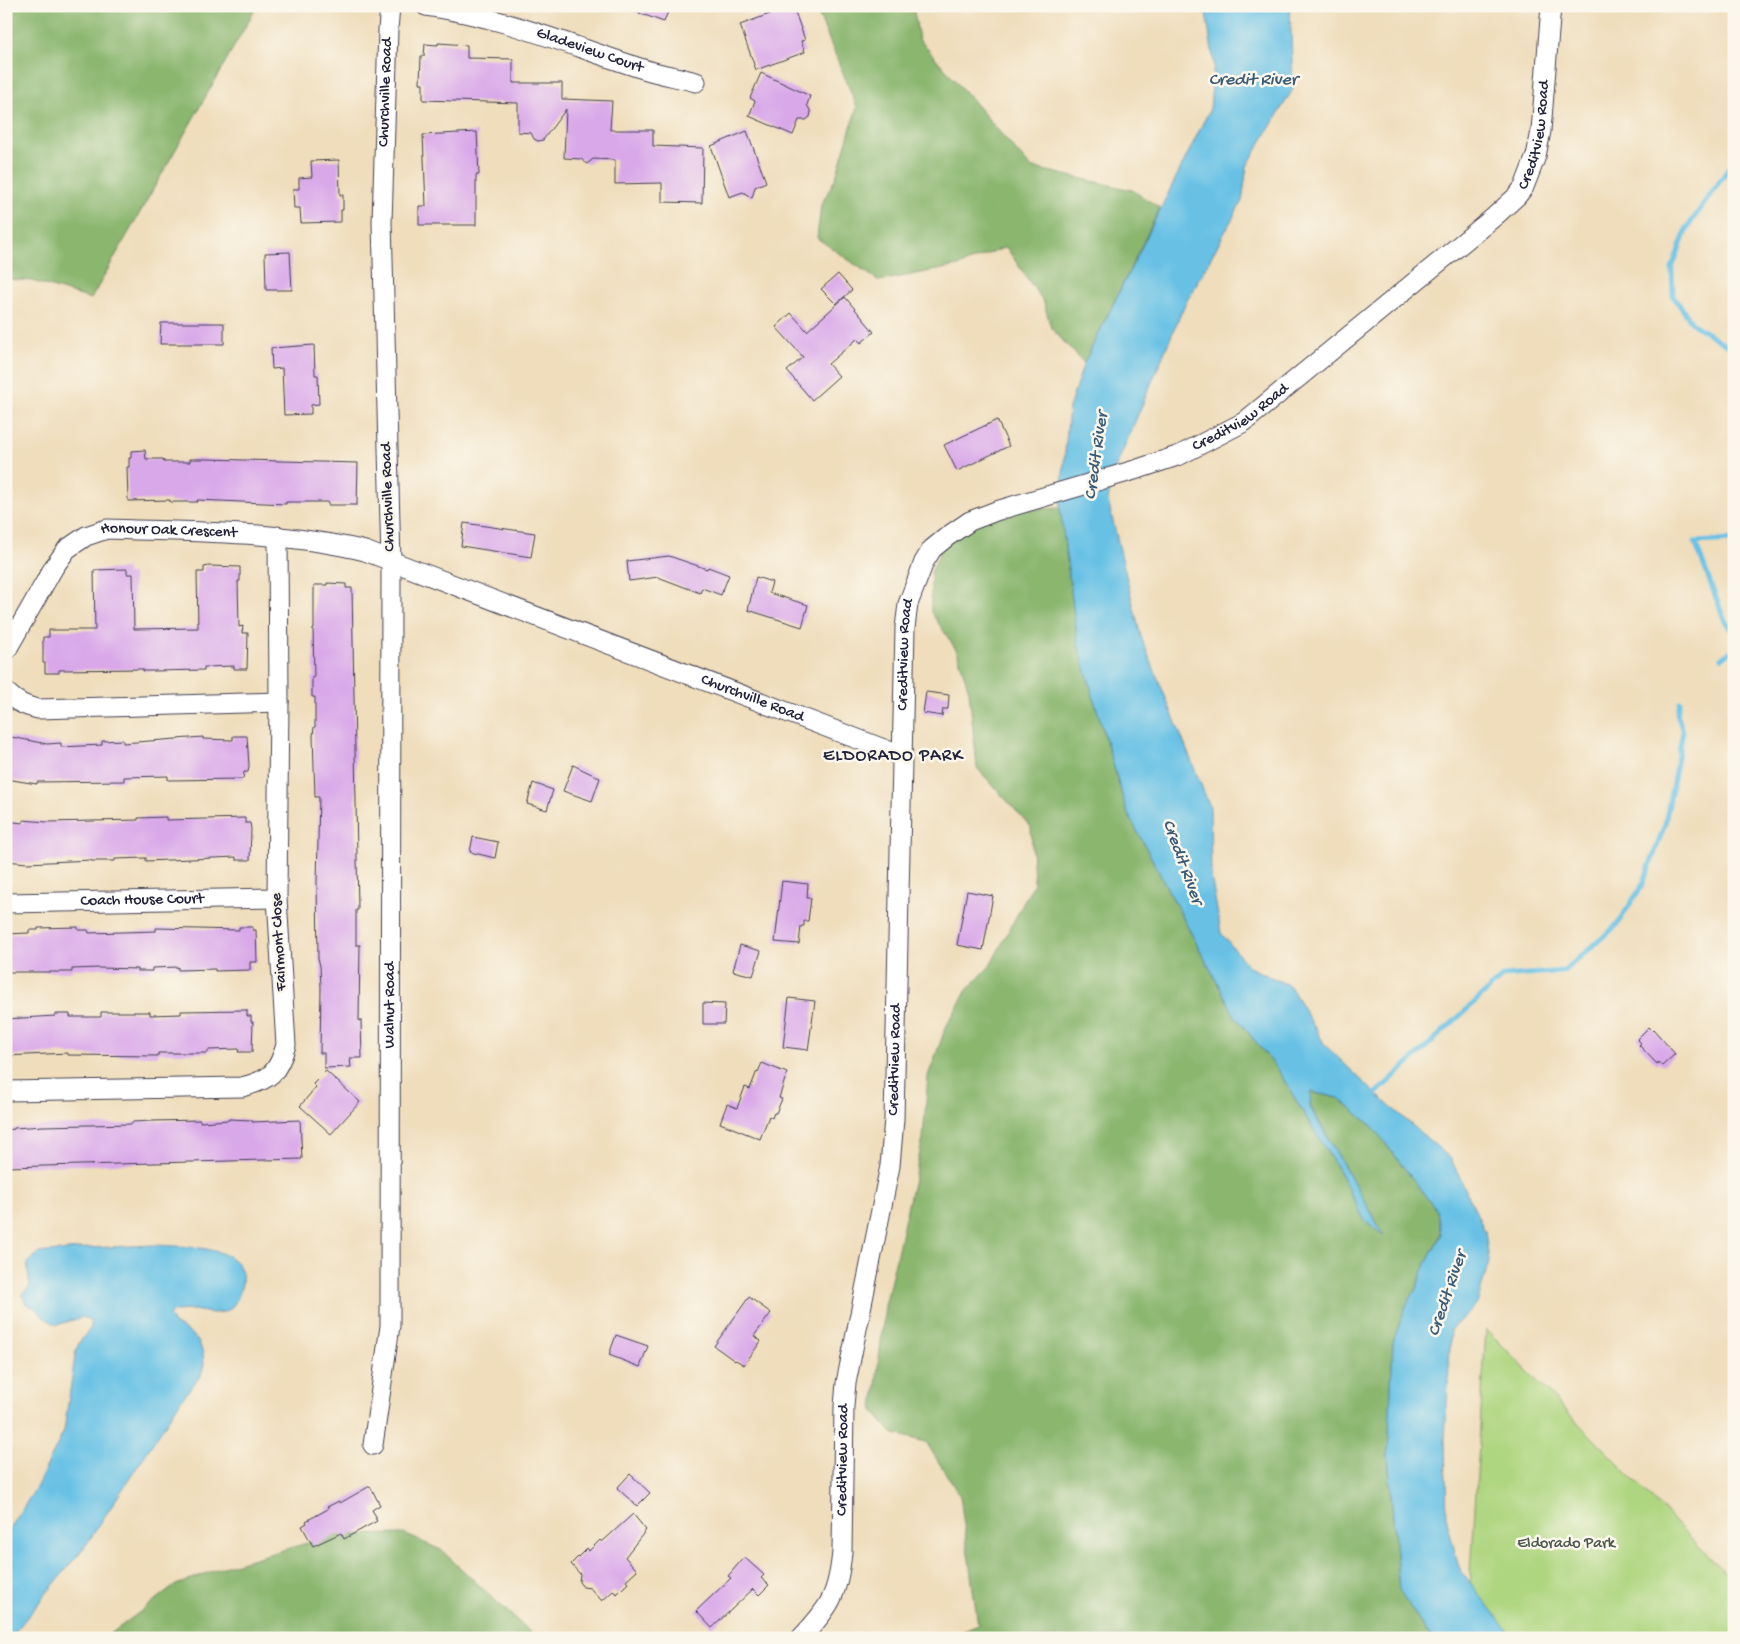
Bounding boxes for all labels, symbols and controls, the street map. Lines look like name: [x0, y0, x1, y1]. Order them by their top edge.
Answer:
street label: Gladeview Court: [534, 24, 647, 78]
street label: Churchville Road: [375, 36, 397, 147]
water label: Credit River: [1209, 70, 1301, 91]
street label: Creditview Road: [1514, 78, 1555, 193]
street label: Creditview Road: [1189, 379, 1294, 456]
water label: Credit River: [1080, 407, 1114, 501]
street label: Churchville Road: [378, 441, 400, 552]
street label: Honour Oak Crescent: [98, 519, 239, 543]
street label: Creditview Road: [894, 594, 919, 711]
street label: Churchville Road: [698, 670, 808, 728]
district label: ELDORADO PARK: [823, 746, 964, 767]
water label: Credit River: [1157, 817, 1208, 911]
street label: Coach House Court: [80, 890, 205, 911]
street label: Fairmont Close: [268, 892, 292, 993]
street label: Walnut Road: [381, 960, 400, 1048]
street label: Creditview Road: [885, 1002, 906, 1116]
water label: Credit River: [1424, 1245, 1473, 1339]
street label: Creditview Road: [833, 1402, 854, 1516]
park label: Eldorado Park: [1517, 1535, 1617, 1554]

